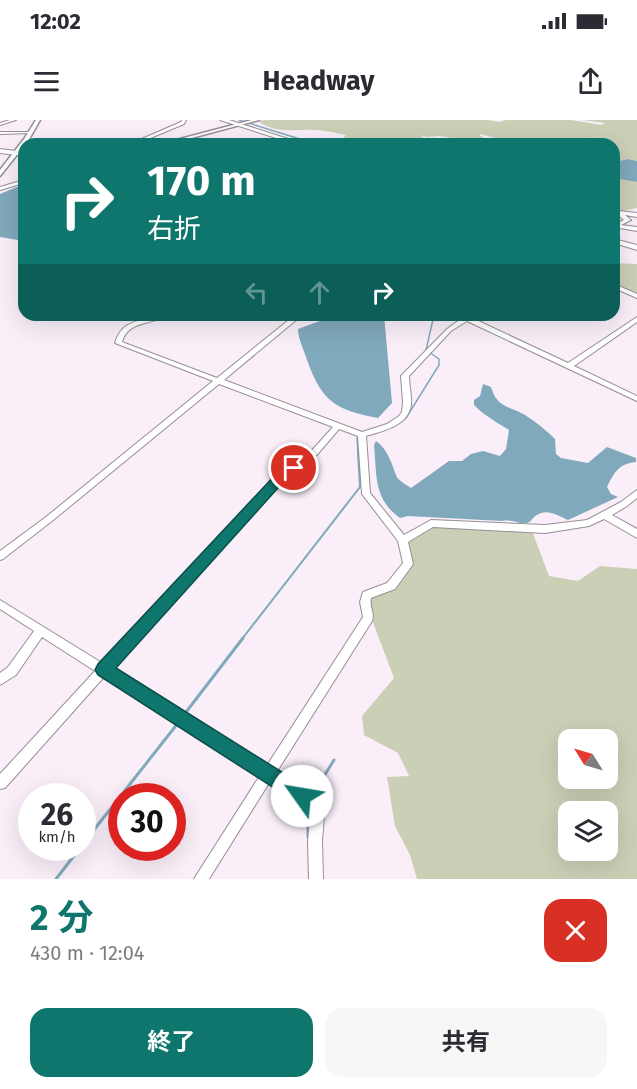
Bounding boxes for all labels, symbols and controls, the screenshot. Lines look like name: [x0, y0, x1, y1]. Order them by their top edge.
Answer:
text: 12:02: [30, 8, 81, 35]
icon: menu: [30, 65, 63, 98]
text: Headway: [263, 65, 374, 97]
icon: share: [574, 65, 607, 98]
text: 170 m: [147, 156, 256, 206]
icon: right: [48, 162, 126, 240]
text: 右折: [147, 213, 201, 245]
icon: left: [240, 276, 273, 309]
icon: ahead: [303, 276, 336, 309]
icon: right: [366, 276, 399, 309]
pin: [268, 442, 319, 493]
icon: arrive: [277, 451, 310, 484]
north arrow: [558, 729, 618, 789]
map controls: [558, 729, 618, 861]
position arrow: [270, 764, 334, 828]
speed limit sign: 30: [108, 783, 186, 861]
text: 26: [41, 797, 73, 833]
button: layers: [558, 801, 618, 861]
text: km/h: [38, 828, 76, 846]
text: 2 分: [30, 896, 93, 940]
button: close: [544, 899, 607, 962]
text: 430 m · 12:04: [30, 941, 144, 965]
button: 終了: [30, 1008, 313, 1077]
button: 共有: [325, 1008, 607, 1077]

